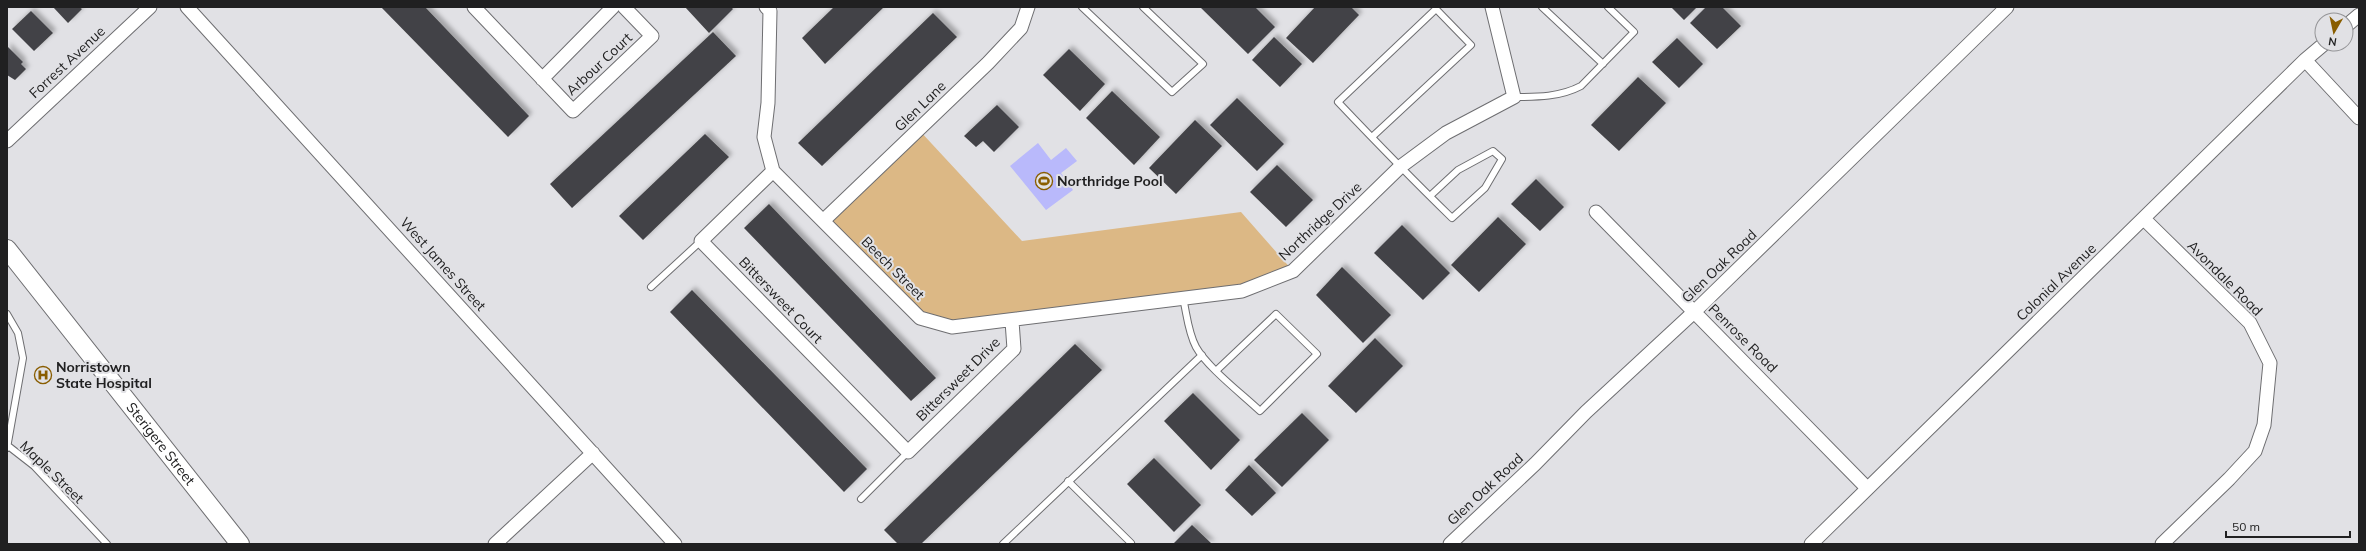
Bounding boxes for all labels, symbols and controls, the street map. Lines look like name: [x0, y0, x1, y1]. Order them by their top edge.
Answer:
north arrow: [2314, 12, 2354, 52]
street label: Forrest Avenue: [25, 22, 109, 102]
street label: Arbour Court: [562, 29, 636, 99]
text: N: [2327, 34, 2338, 49]
street label: Glen Lane: [890, 77, 950, 135]
sports icon: Northridge Pool: [1034, 171, 1054, 191]
place label: Northridge Pool: [1057, 172, 1163, 190]
street label: Northridge Drive: [1275, 178, 1365, 264]
street label: West James Street: [396, 213, 490, 315]
street label: Glen Oak Road: [1678, 226, 1760, 306]
street label: Beech Street: [858, 233, 929, 304]
street label: Avondale Road: [2184, 237, 2266, 319]
street label: Colonial Avenue: [2012, 239, 2100, 325]
street label: Bittersweet Court: [735, 253, 827, 347]
street label: Penrose Road: [1705, 300, 1781, 376]
street label: Bittersweet Drive: [912, 333, 1004, 425]
place label: Norristown State Hospital: [56, 358, 152, 392]
hospital icon: Norristown State Hospital: [33, 365, 53, 385]
street label: Sterigere Street: [122, 399, 199, 489]
street label: Maple Street: [16, 437, 88, 507]
street label: Glen Oak Road: [1443, 449, 1527, 529]
scale bar: [2226, 513, 2350, 539]
text: 50 m: [2232, 519, 2260, 534]

